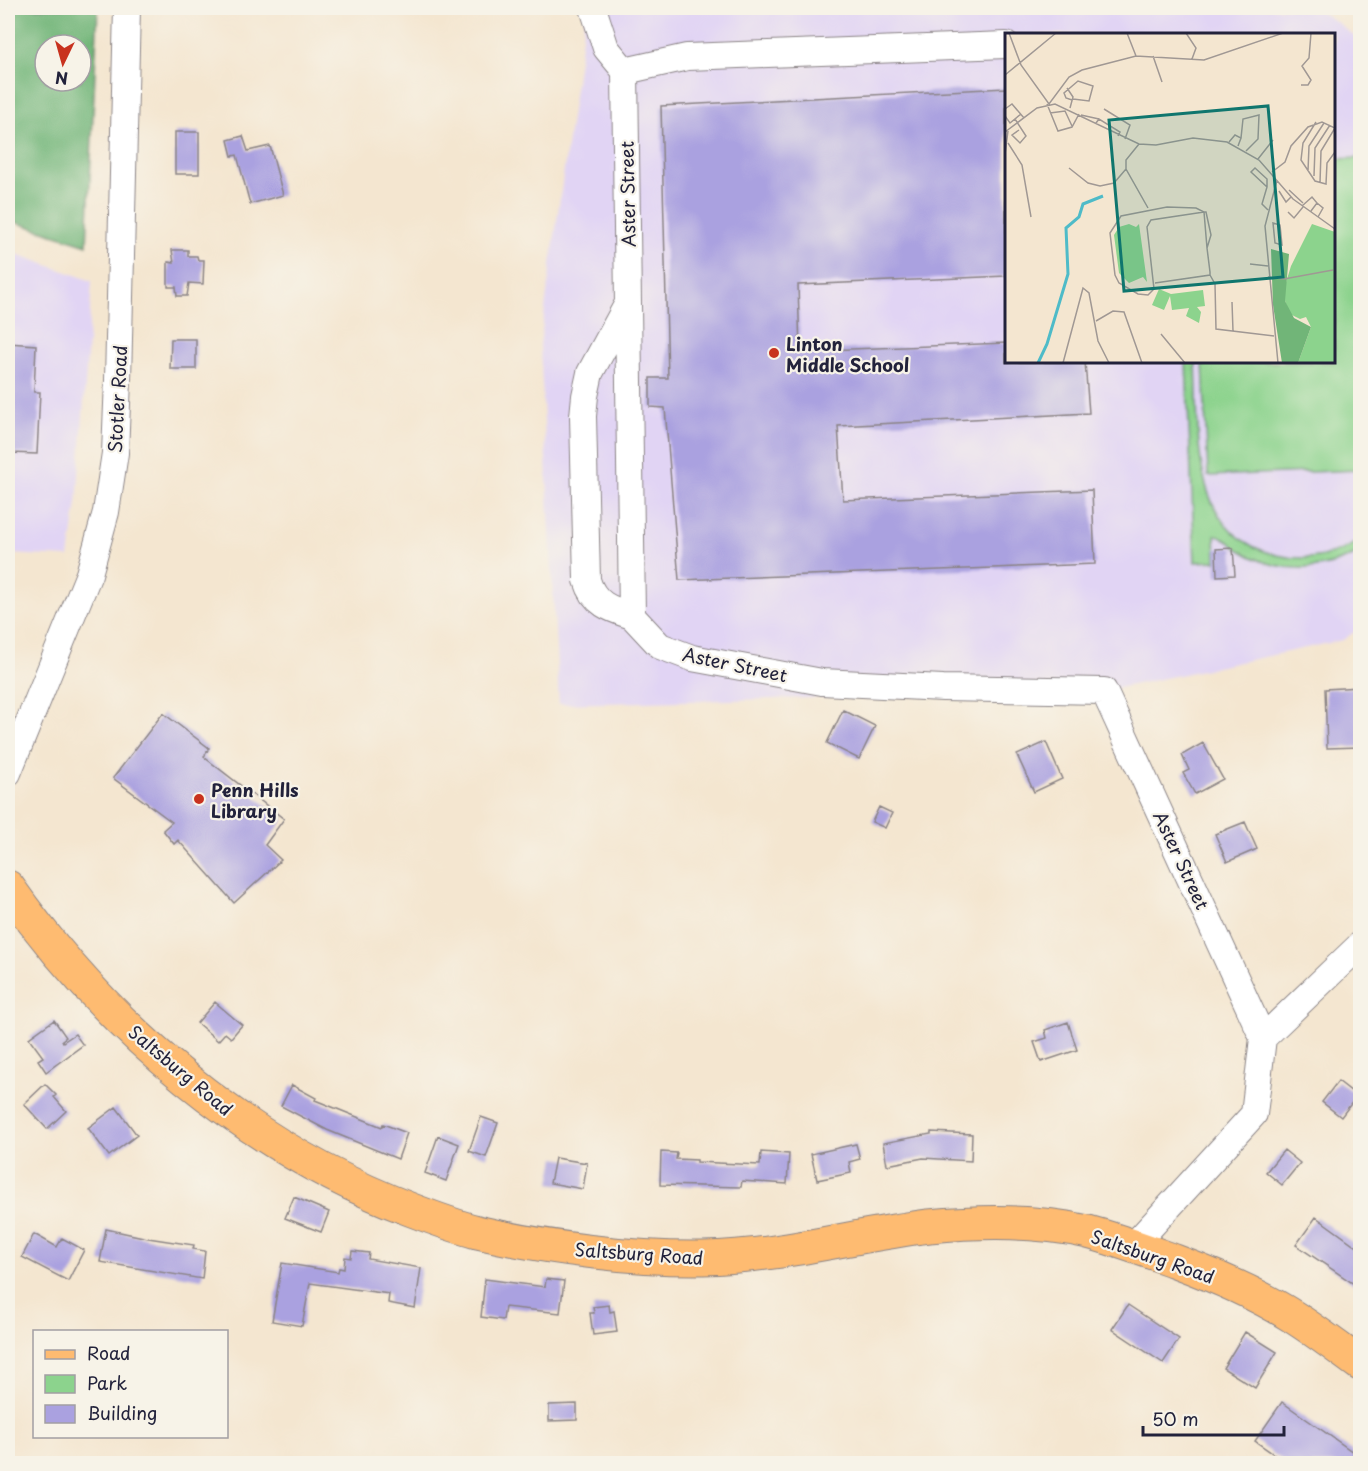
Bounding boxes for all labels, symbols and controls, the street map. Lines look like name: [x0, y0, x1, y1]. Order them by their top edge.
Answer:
north arrow: [33, 33, 93, 93]
inset map: [1005, 33, 1335, 363]
text: N: [54, 66, 69, 91]
street label: Aster Street: [613, 141, 641, 247]
place label: Linton Middle School: [786, 330, 909, 378]
street label: Stotler Road: [101, 344, 133, 454]
marker: Linton Middle School: [767, 346, 781, 360]
street label: Aster Street: [680, 640, 790, 688]
place label: Penn Hills Library: [211, 776, 299, 824]
marker: Penn Hills Library: [192, 792, 206, 806]
street label: Aster Street: [1147, 806, 1217, 914]
street label: Saltsburg Road: [123, 1018, 239, 1122]
street label: Saltsburg Road: [1088, 1222, 1218, 1290]
street label: Saltsburg Road: [574, 1235, 704, 1271]
legend: [33, 1330, 228, 1438]
text: Road: [87, 1339, 131, 1366]
text: Park: [87, 1369, 127, 1396]
text: Building: [87, 1399, 157, 1426]
scale bar: [1143, 1399, 1284, 1437]
text: 50 m: [1152, 1405, 1199, 1432]

